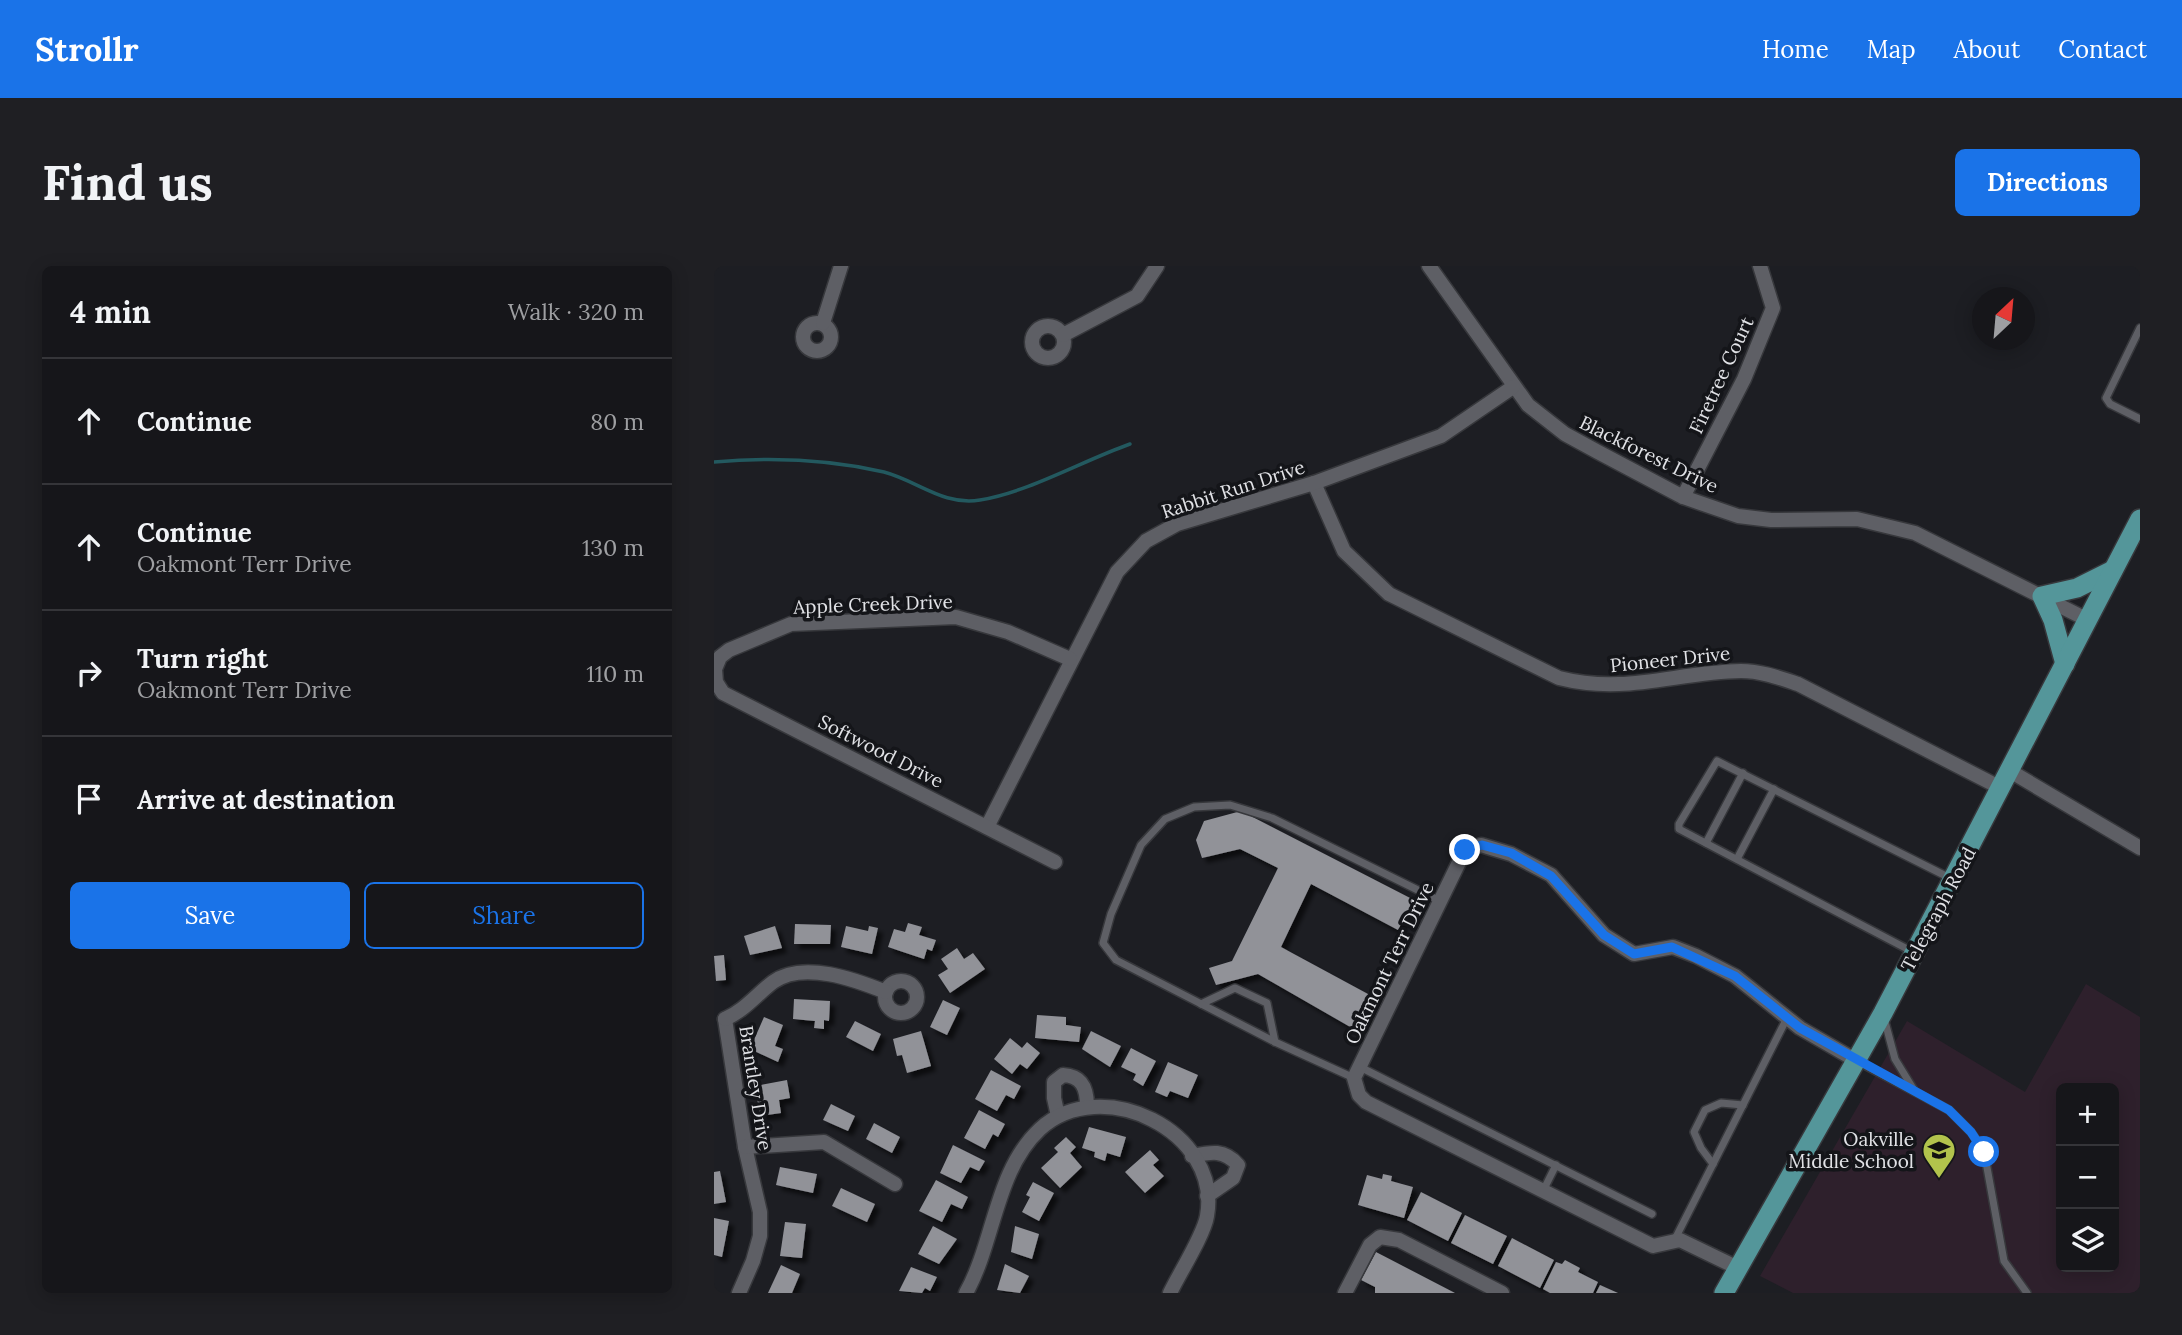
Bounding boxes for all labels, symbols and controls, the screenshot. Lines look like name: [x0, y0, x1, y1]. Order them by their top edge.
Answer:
text: Strollr: [35, 28, 139, 70]
text: Home: [1762, 34, 1829, 65]
text: Map: [1867, 34, 1916, 65]
text: About: [1954, 34, 2020, 65]
text: Contact: [2058, 34, 2147, 65]
button: Directions: [1955, 149, 2140, 216]
text: Find us: [42, 151, 213, 213]
north arrow: [1972, 287, 2035, 350]
text: 4 min: [70, 293, 151, 331]
text: Walk · 320 m: [508, 297, 644, 326]
street label: Firetree Court: [1683, 312, 1759, 437]
icon: ahead: [70, 402, 108, 440]
text: Continue: [137, 405, 252, 438]
text: 80 m: [590, 407, 644, 436]
street label: Blackforest Drive: [1576, 410, 1722, 498]
street label: Rabbit Run Drive: [1158, 455, 1308, 523]
text: Continue: [137, 516, 252, 549]
icon: ahead: [70, 528, 108, 566]
text: 130 m: [582, 533, 644, 562]
text: Oakmont Terr Drive: [137, 549, 352, 578]
street label: Apple Creek Drive: [792, 589, 953, 619]
street label: Pioneer Drive: [1609, 641, 1731, 677]
text: Turn right: [137, 642, 268, 675]
icon: right: [70, 654, 108, 692]
text: 110 m: [586, 659, 644, 688]
text: Oakmont Terr Drive: [137, 675, 352, 704]
street label: Softwood Drive: [814, 709, 948, 793]
icon: arrive: [70, 780, 108, 818]
text: Arrive at destination: [137, 783, 395, 816]
route end: [1449, 834, 1480, 865]
street label: Telegraph Road: [1895, 843, 1981, 975]
street label: Oakmont Terr Drive: [1339, 878, 1439, 1048]
button: Save: [70, 882, 350, 949]
button: Share: [364, 882, 644, 949]
street label: Brantley Drive: [734, 1024, 778, 1152]
map controls: [2056, 1083, 2119, 1272]
button: +: [2056, 1083, 2119, 1146]
place label: Oakville Middle School: [1788, 1127, 1914, 1173]
school or university icon: Oakville Middle School: [1920, 1131, 1958, 1180]
route start: [1968, 1136, 1999, 1167]
button: −: [2056, 1146, 2119, 1209]
button: layers: [2056, 1209, 2119, 1272]

